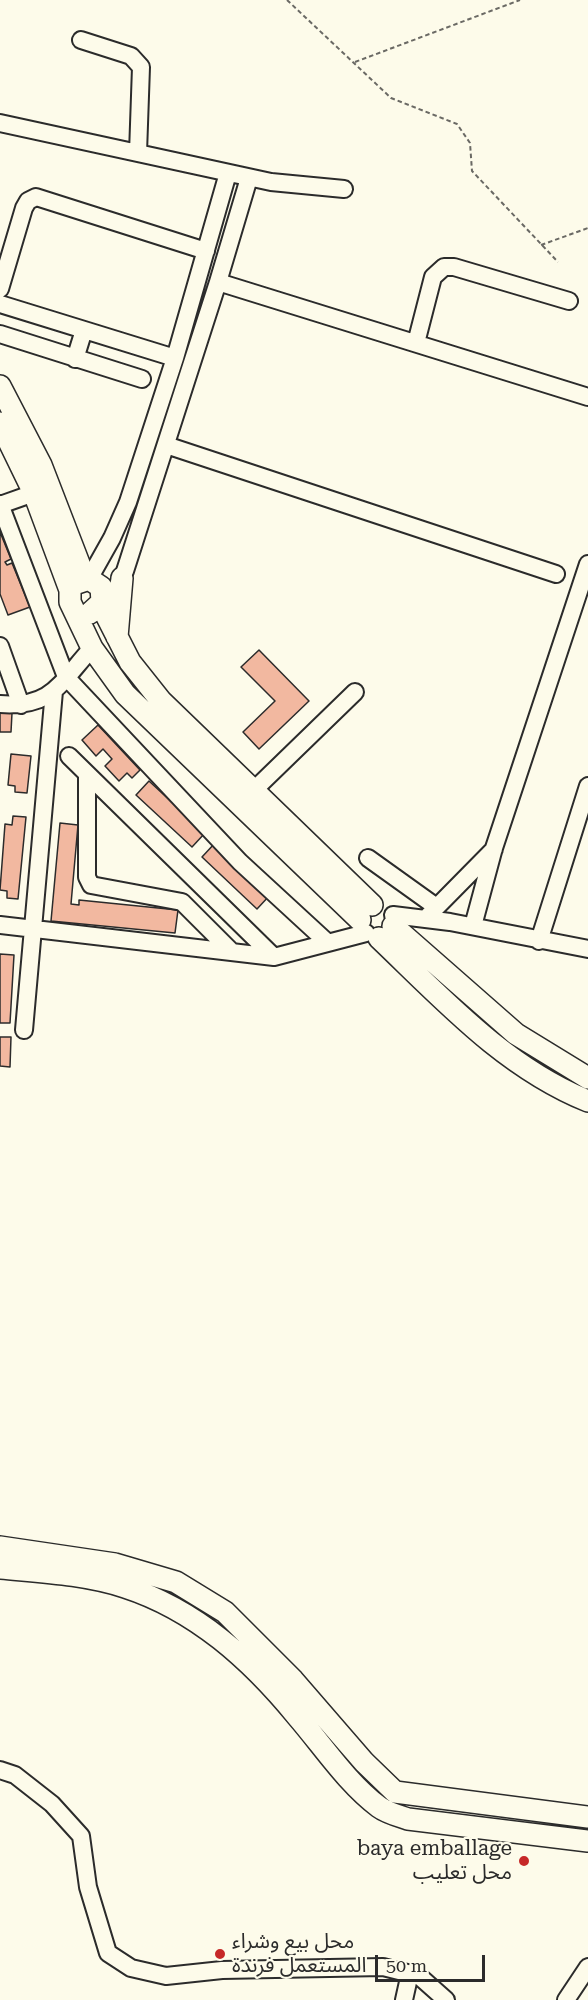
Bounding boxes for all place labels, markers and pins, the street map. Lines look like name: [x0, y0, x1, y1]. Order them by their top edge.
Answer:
place label: baya emballage محل تعليب: [357, 1836, 512, 1886]
marker: baya emballage محل تعليب: [517, 1854, 531, 1868]
place label: محل بيع وشراء المستعمل فرندة: [232, 1929, 366, 1979]
marker: محل بيع وشراء المستعمل فرندة: [213, 1947, 227, 1961]

